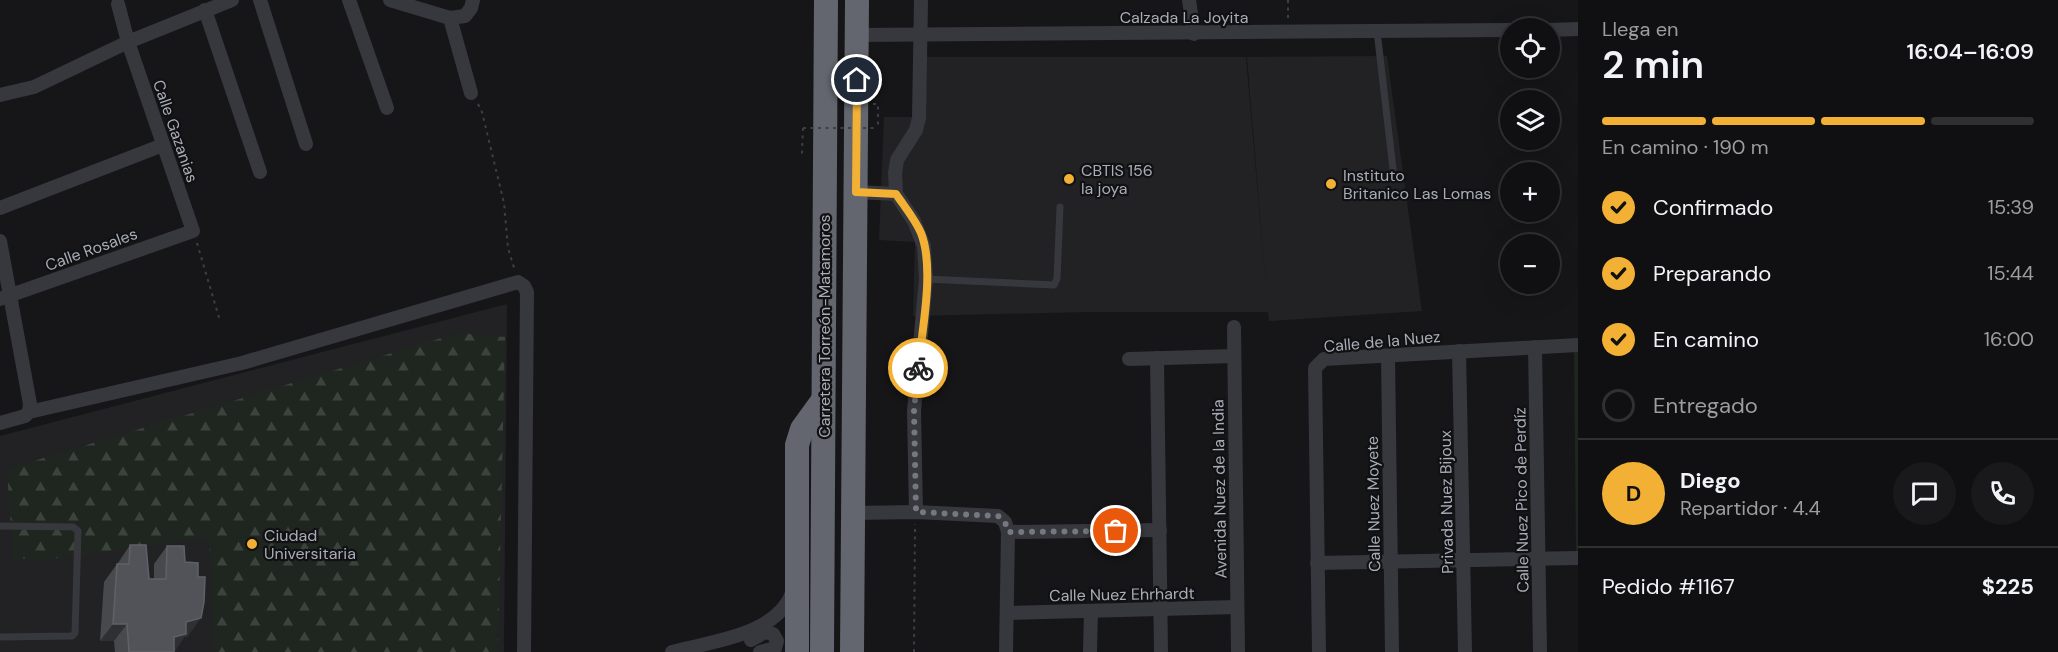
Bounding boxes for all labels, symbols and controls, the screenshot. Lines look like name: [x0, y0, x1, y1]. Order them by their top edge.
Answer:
street label: Calzada La Joyita: [1120, 7, 1248, 28]
text: Llega en: [1602, 16, 1679, 42]
map controls: [1500, 18, 1560, 294]
button: locate: [1500, 18, 1560, 78]
text: 16:04–16:09: [1907, 37, 2034, 66]
text: 2 min: [1602, 39, 1704, 90]
pin: [831, 54, 882, 105]
icon: home: [840, 63, 873, 96]
street label: Calle Gazanias: [148, 77, 203, 185]
button: layers: [1500, 90, 1560, 150]
text: En camino · 190 m: [1602, 134, 1769, 160]
place label: CBTIS 156 la joya: [1081, 160, 1153, 199]
button: +: [1500, 162, 1560, 222]
place label: Instituto Britanico Las Lomas: [1343, 165, 1491, 204]
marker: CBTIS 156 la joya: [1062, 172, 1076, 186]
marker: Instituto Britanico Las Lomas: [1324, 177, 1338, 191]
icon: check: [1602, 191, 1635, 224]
text: Confirmado: [1653, 193, 1773, 222]
text: 15:39: [1988, 194, 2034, 220]
street label: Carretera Torreón-Matamoros: [814, 214, 835, 438]
street label: Calle Rosales: [42, 223, 140, 276]
button: −: [1500, 234, 1560, 294]
icon: check: [1602, 257, 1635, 290]
text: Preparando: [1653, 259, 1771, 288]
text: 15:44: [1987, 260, 2034, 286]
icon: check: [1602, 323, 1635, 356]
text: En camino: [1653, 325, 1759, 354]
street label: Calle de la Nuez: [1323, 326, 1441, 357]
text: 16:00: [1984, 326, 2034, 352]
courier: [888, 338, 948, 398]
icon: bike: [902, 352, 935, 385]
text: Entregado: [1653, 391, 1758, 420]
street label: Avenida Nuez de la India: [1207, 399, 1232, 579]
street label: Calle Nuez Pico de Perdíz: [1509, 407, 1534, 593]
street label: Privada Nuez Bijoux: [1435, 430, 1458, 574]
street label: Calle Nuez Moyete: [1362, 436, 1385, 572]
button: chat: [1893, 462, 1956, 525]
button: phone: [1971, 462, 2034, 525]
text: Diego: [1680, 466, 1741, 495]
text: D: [1626, 479, 1641, 508]
text: Repartidor · 4.4: [1680, 495, 1821, 521]
pin: [1090, 505, 1141, 556]
icon: bag: [1099, 514, 1132, 547]
place label: Ciudad Universitaria: [264, 525, 356, 564]
marker: Ciudad Universitaria: [245, 537, 259, 551]
text: Pedido #1167: [1602, 572, 1735, 601]
text: $225: [1982, 572, 2034, 601]
street label: Calle Nuez Ehrhardt: [1049, 583, 1195, 606]

